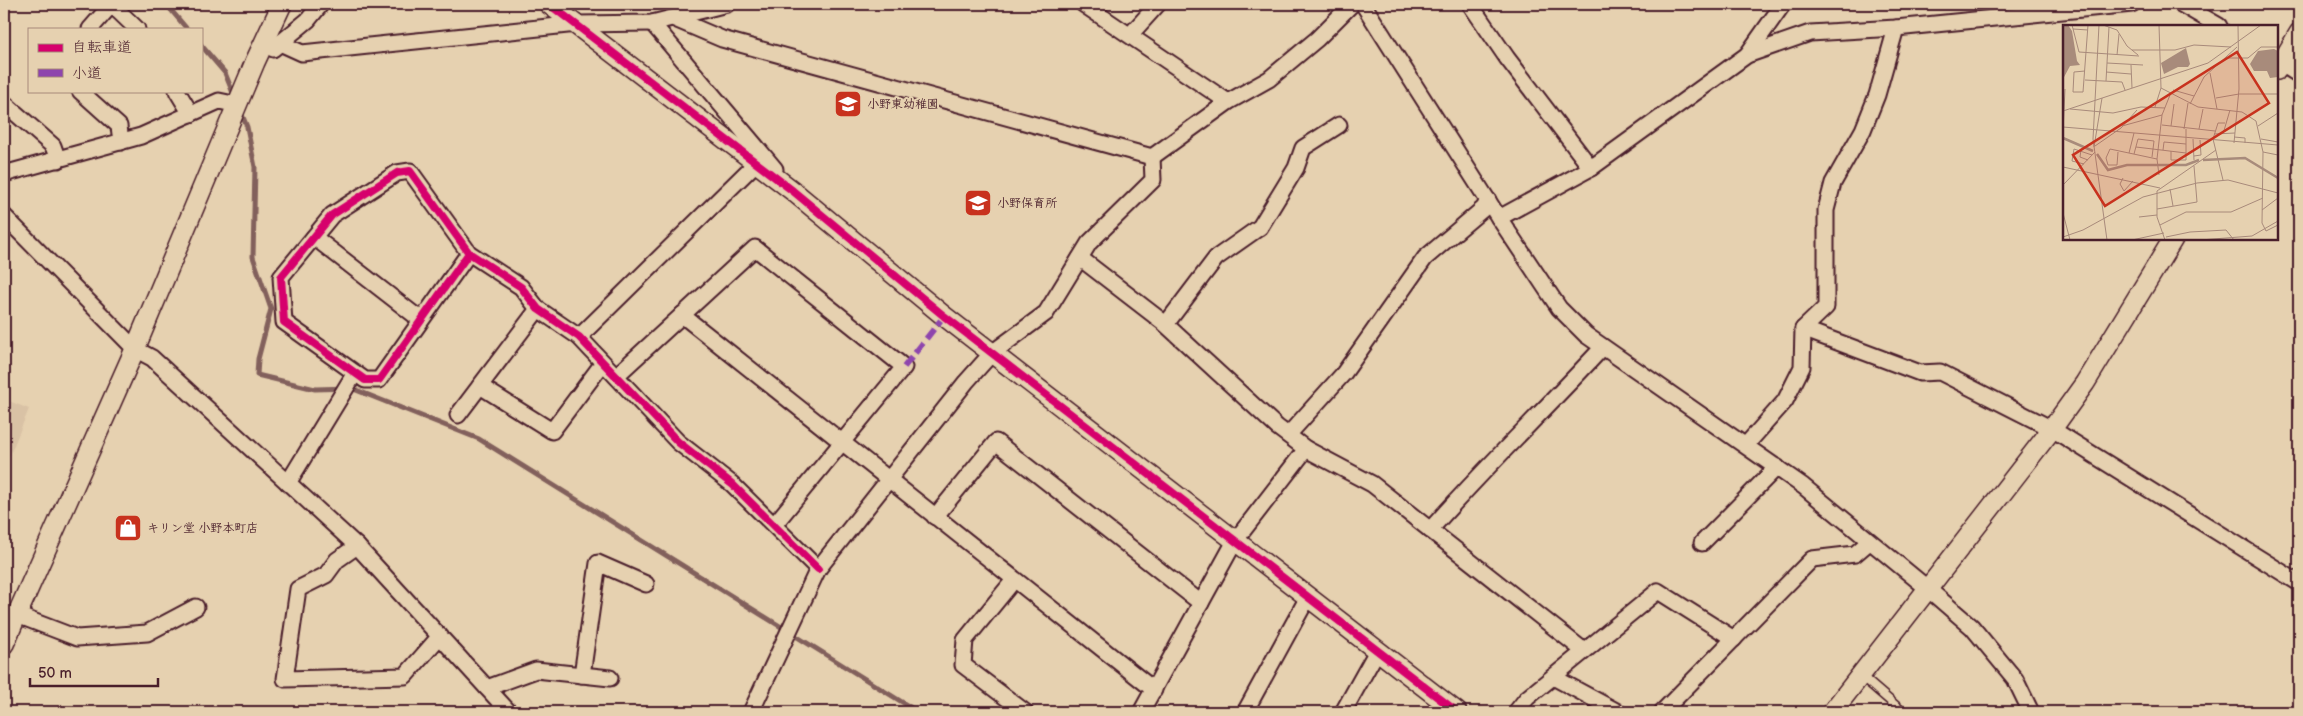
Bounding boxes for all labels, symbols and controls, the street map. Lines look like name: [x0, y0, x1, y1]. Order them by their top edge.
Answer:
inset map: [2063, 25, 2278, 240]
legend: [28, 28, 202, 92]
text: 自転車道: [72, 38, 132, 57]
text: 小道: [72, 64, 102, 83]
school or university icon: 小野東幼稚園: [833, 89, 863, 119]
place label: 小野東幼稚園: [867, 97, 939, 112]
school or university icon: 小野保育所: [963, 188, 993, 218]
place label: 小野保育所: [997, 196, 1058, 211]
shop icon: キリン堂 小野本町店: [113, 513, 143, 543]
place label: キリン堂 小野本町店: [147, 521, 258, 536]
scale bar: [30, 656, 158, 688]
text: 50 m: [38, 664, 72, 683]

